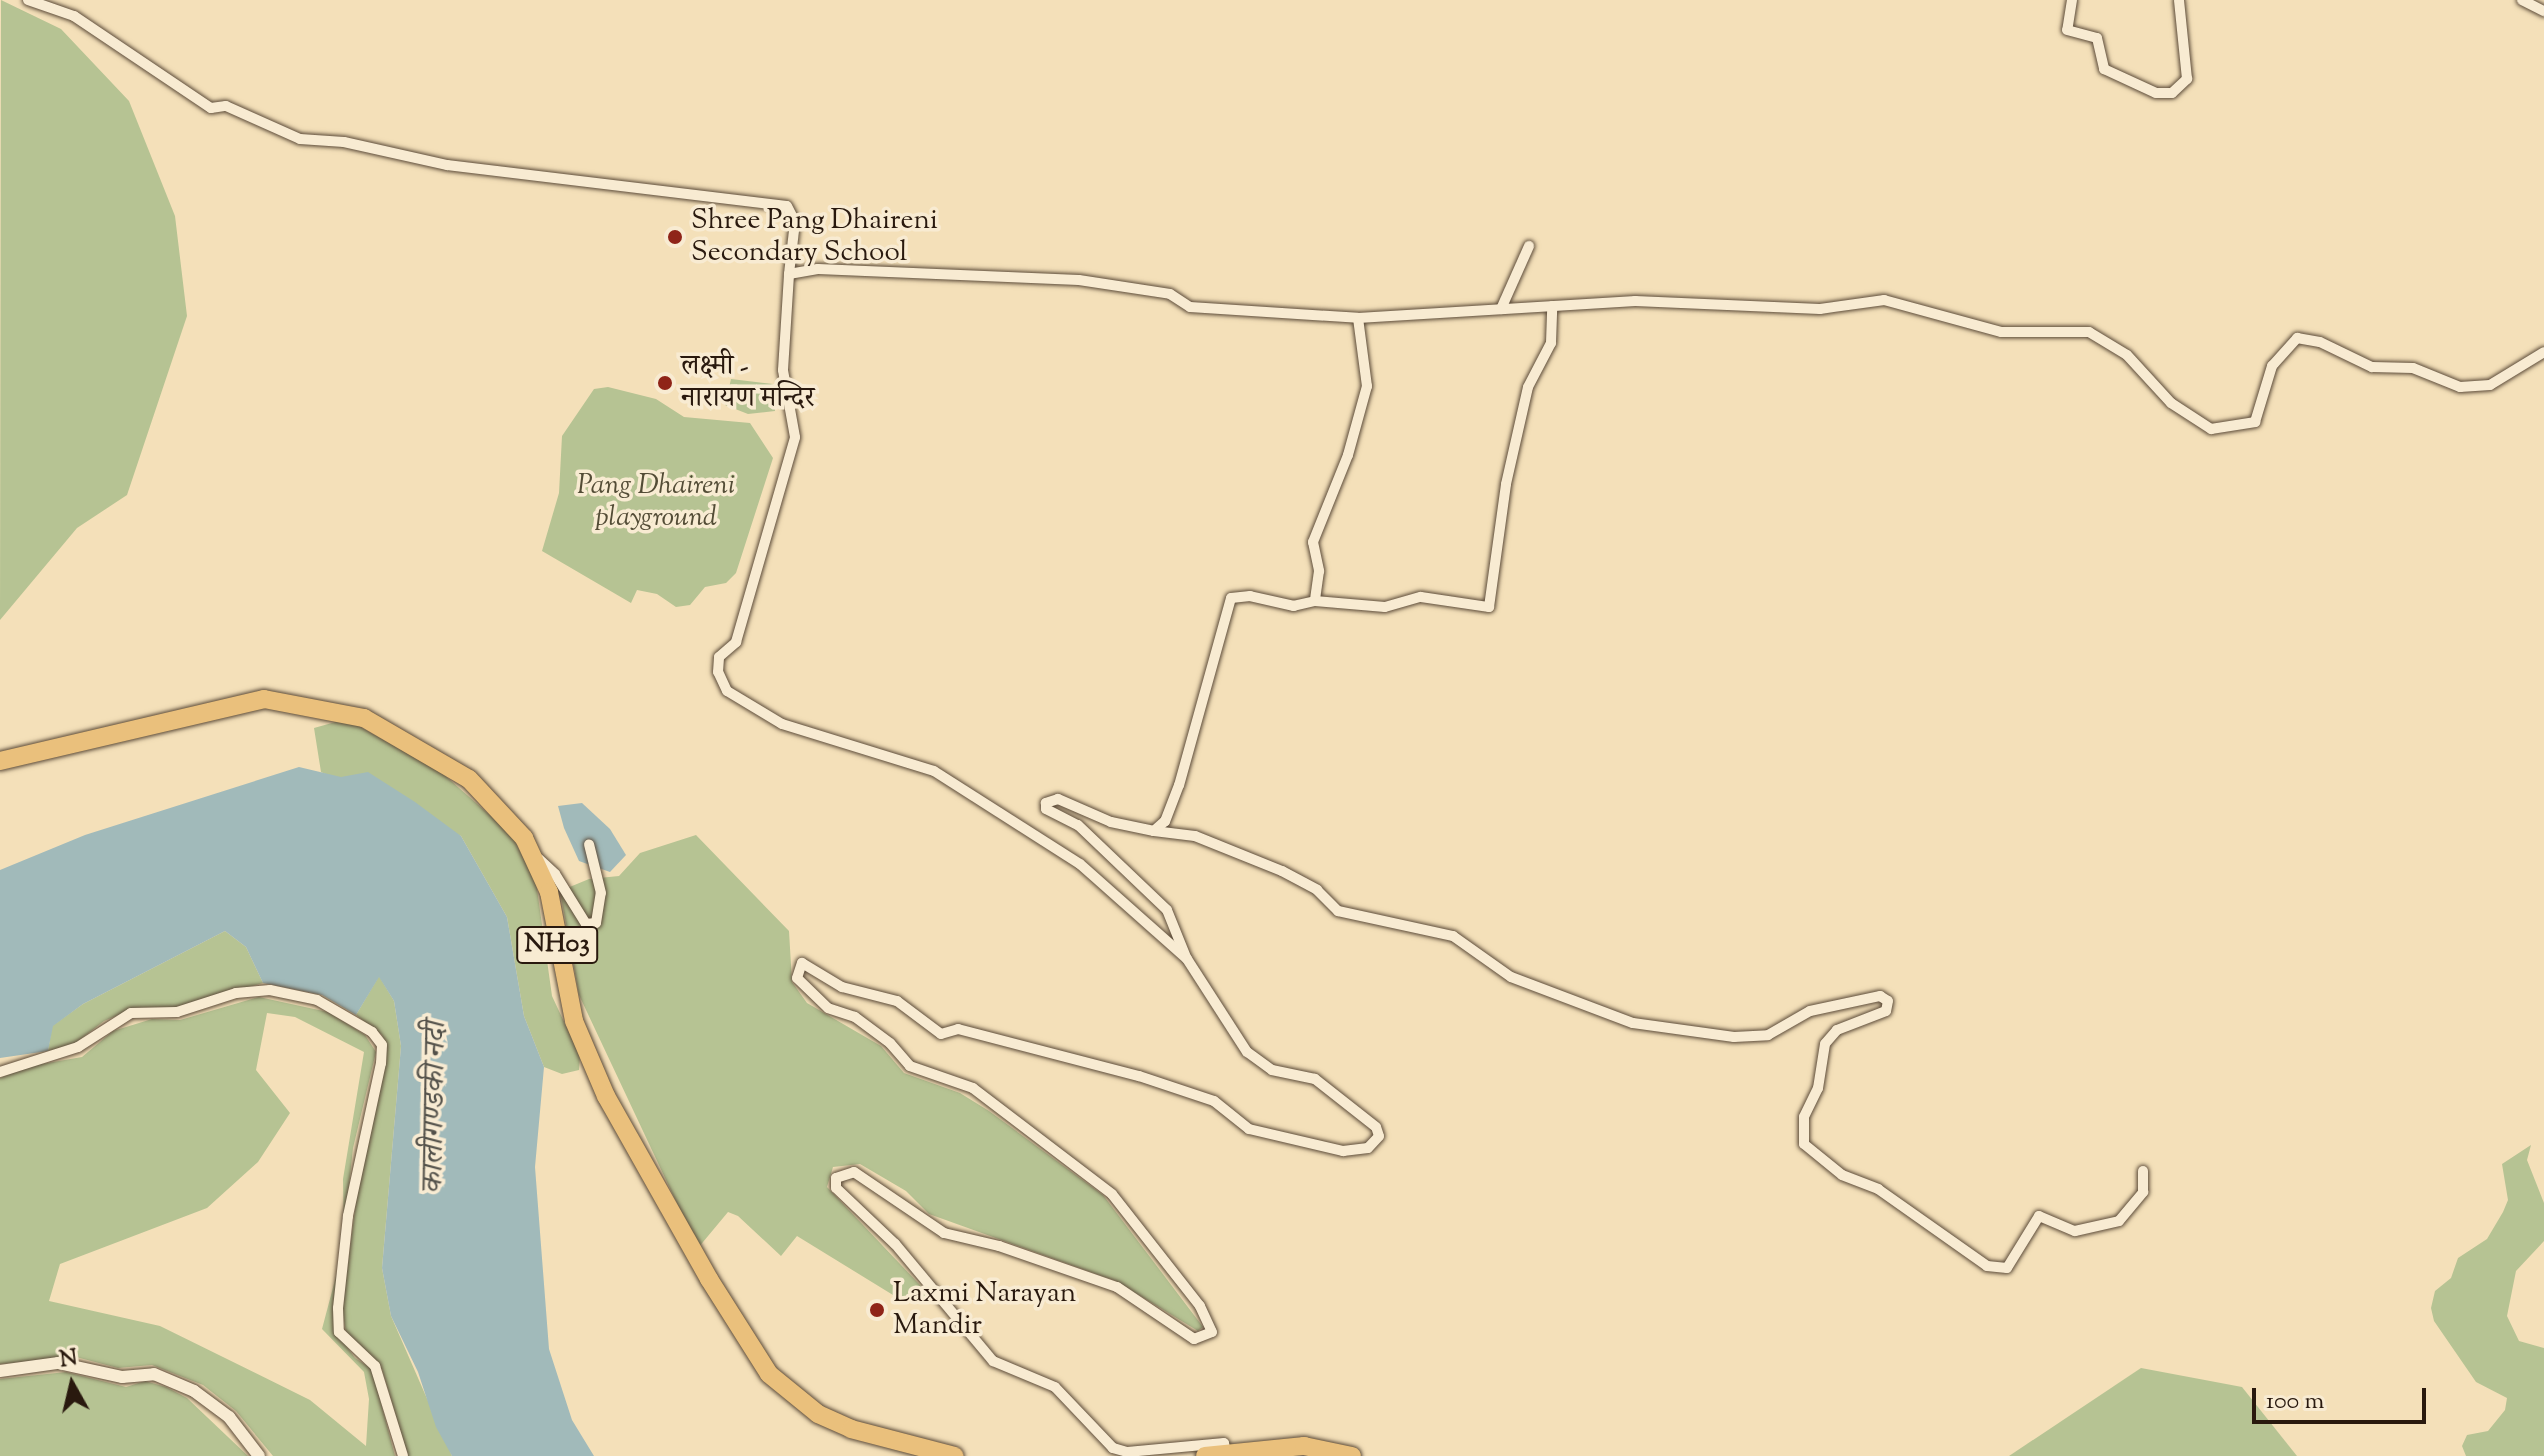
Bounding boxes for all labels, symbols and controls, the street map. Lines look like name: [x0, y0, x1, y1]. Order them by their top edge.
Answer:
place label: Shree Pang Dhaireni Secondary School: [691, 204, 938, 270]
marker: Shree Pang Dhaireni Secondary School: [666, 228, 684, 246]
place label: लक्ष्मी - नारायण मन्दिर: [681, 350, 815, 416]
marker: लक्ष्मी - नारायण मन्दिर: [656, 374, 674, 392]
park label: Pang Dhaireni playground: [577, 469, 735, 535]
road number: NH03: [515, 923, 599, 967]
water label: कालीगण्डकी नदी: [416, 1021, 456, 1195]
place label: Laxmi Narayan Mandir: [893, 1277, 1076, 1343]
marker: Laxmi Narayan Mandir: [868, 1301, 886, 1319]
text: N: [58, 1343, 80, 1377]
north arrow: [32, 1344, 112, 1424]
scale bar: [2256, 1372, 2430, 1422]
text: 100 m: [2266, 1385, 2324, 1419]

